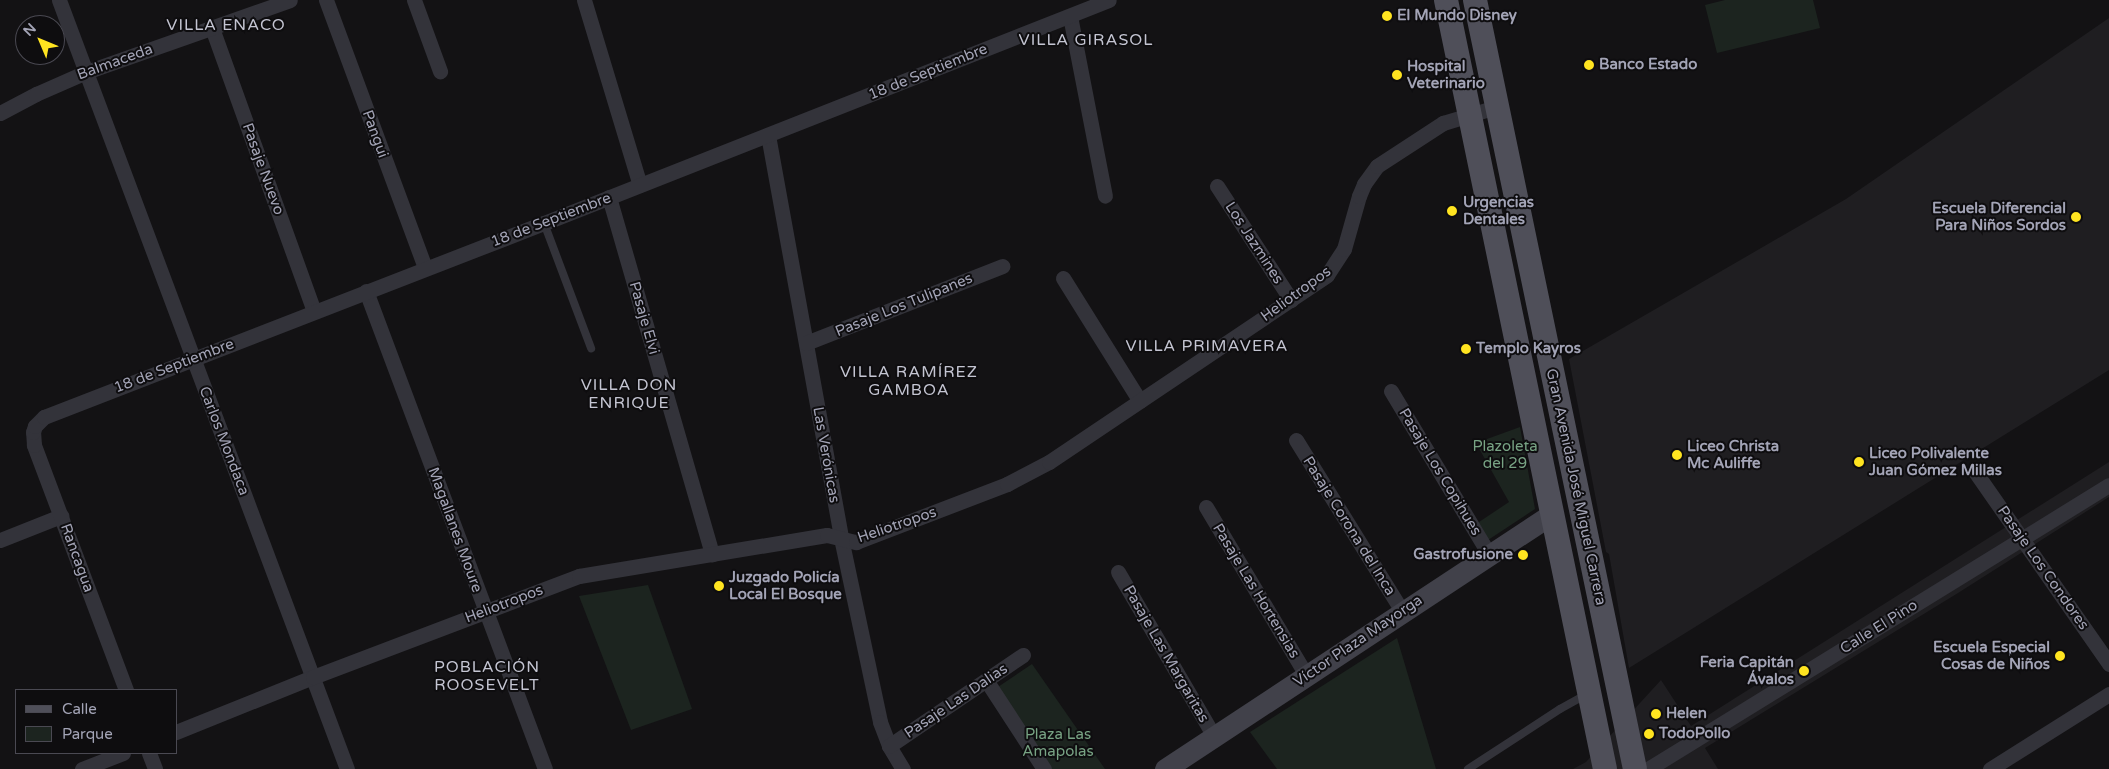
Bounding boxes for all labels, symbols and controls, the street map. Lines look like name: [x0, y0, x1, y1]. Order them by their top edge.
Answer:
place label: El Mundo Disney: [1397, 7, 1517, 25]
marker: El Mundo Disney: [1381, 10, 1393, 22]
north arrow: [15, 15, 65, 65]
district label: VILLA ENACO: [165, 15, 287, 35]
text: N: [20, 20, 40, 40]
district label: VILLA GIRASOL: [1017, 30, 1155, 50]
street label: Balmaceda: [75, 40, 155, 84]
street label: 18 de Septiembre: [866, 40, 990, 104]
place label: Banco Estado: [1599, 56, 1697, 74]
place label: Hospital Veterinario: [1407, 57, 1485, 92]
marker: Banco Estado: [1583, 59, 1595, 71]
marker: Hospital Veterinario: [1391, 69, 1403, 81]
street label: Pangui: [358, 108, 392, 160]
street label: Pasaje Nuevo: [238, 121, 288, 217]
street label: 18 de Septiembre: [489, 189, 613, 251]
place label: Urgencias Dentales: [1463, 193, 1534, 228]
street label: Los Jazmines: [1221, 199, 1287, 287]
place label: Escuela Diferencial Para Niños Sordos: [1932, 199, 2066, 234]
marker: Urgencias Dentales: [1445, 204, 1459, 218]
marker: Escuela Diferencial Para Niños Sordos: [2070, 211, 2082, 223]
street label: Heliotropos: [1257, 263, 1335, 325]
street label: Pasaje Los Tulipanes: [833, 269, 975, 341]
street label: Pasaje Elvi: [625, 280, 663, 356]
street label: 18 de Septiembre: [112, 335, 236, 397]
district label: VILLA PRIMAVERA: [1124, 336, 1290, 356]
place label: Templo Kayros: [1476, 340, 1581, 358]
marker: Templo Kayros: [1460, 343, 1472, 355]
district label: VILLA RAMÍREZ GAMBOA: [838, 362, 980, 400]
street label: Gran Avenida José Miguel Carrera: [1542, 367, 1610, 607]
district label: VILLA DON ENRIQUE: [580, 375, 678, 413]
street label: Carlos Mondaca: [195, 384, 253, 498]
street label: Las Verónicas: [809, 405, 843, 505]
street label: Pasaje Los Copihues: [1395, 405, 1485, 539]
park label: Plazoleta del 29: [1472, 437, 1538, 472]
place label: Liceo Christa Mc Auliffe: [1687, 437, 1779, 472]
place label: Liceo Polivalente Juan Gómez Millas: [1869, 444, 2002, 479]
marker: Liceo Christa Mc Auliffe: [1671, 449, 1683, 461]
street label: Pasaje Corona del Inca: [1299, 453, 1399, 599]
marker: Liceo Polivalente Juan Gómez Millas: [1853, 456, 1865, 468]
street label: Magallanes Moure: [424, 465, 486, 595]
street label: Heliotropos: [855, 503, 939, 547]
street label: Pasaje Los Condores: [1993, 503, 2093, 633]
street label: Pasaje Las Hortensias: [1209, 520, 1303, 662]
street label: Rancagua: [56, 521, 98, 595]
place label: Gastrofusione: [1413, 546, 1513, 564]
marker: Gastrofusione: [1517, 549, 1529, 561]
place label: Juzgado Policía Local El Bosque: [729, 568, 842, 603]
marker: Juzgado Policía Local El Bosque: [713, 580, 725, 592]
street label: Heliotropos: [462, 581, 546, 627]
street label: Pasaje Las Margaritas: [1119, 582, 1213, 726]
street label: Víctor Plaza Mayorga: [1290, 591, 1426, 691]
street label: Calle El Pino: [1837, 596, 1921, 658]
place label: Escuela Especial Cosas de Niños: [1933, 638, 2050, 673]
marker: Escuela Especial Cosas de Niños: [2054, 650, 2066, 662]
place label: Feria Capitán Ávalos: [1700, 653, 1794, 688]
district label: POBLACIÓN ROOSEVELT: [433, 657, 541, 695]
street label: Pasaje Las Dalias: [901, 660, 1011, 742]
marker: Feria Capitán Ávalos: [1798, 665, 1810, 677]
legend: [15, 689, 178, 754]
text: Calle: [62, 700, 97, 718]
place label: Helen: [1666, 705, 1707, 723]
marker: Helen: [1650, 708, 1662, 720]
text: Parque: [62, 725, 113, 743]
park label: Plaza Las Amapolas: [1022, 725, 1094, 760]
place label: TodoPollo: [1659, 725, 1730, 743]
marker: TodoPollo: [1643, 728, 1655, 740]

